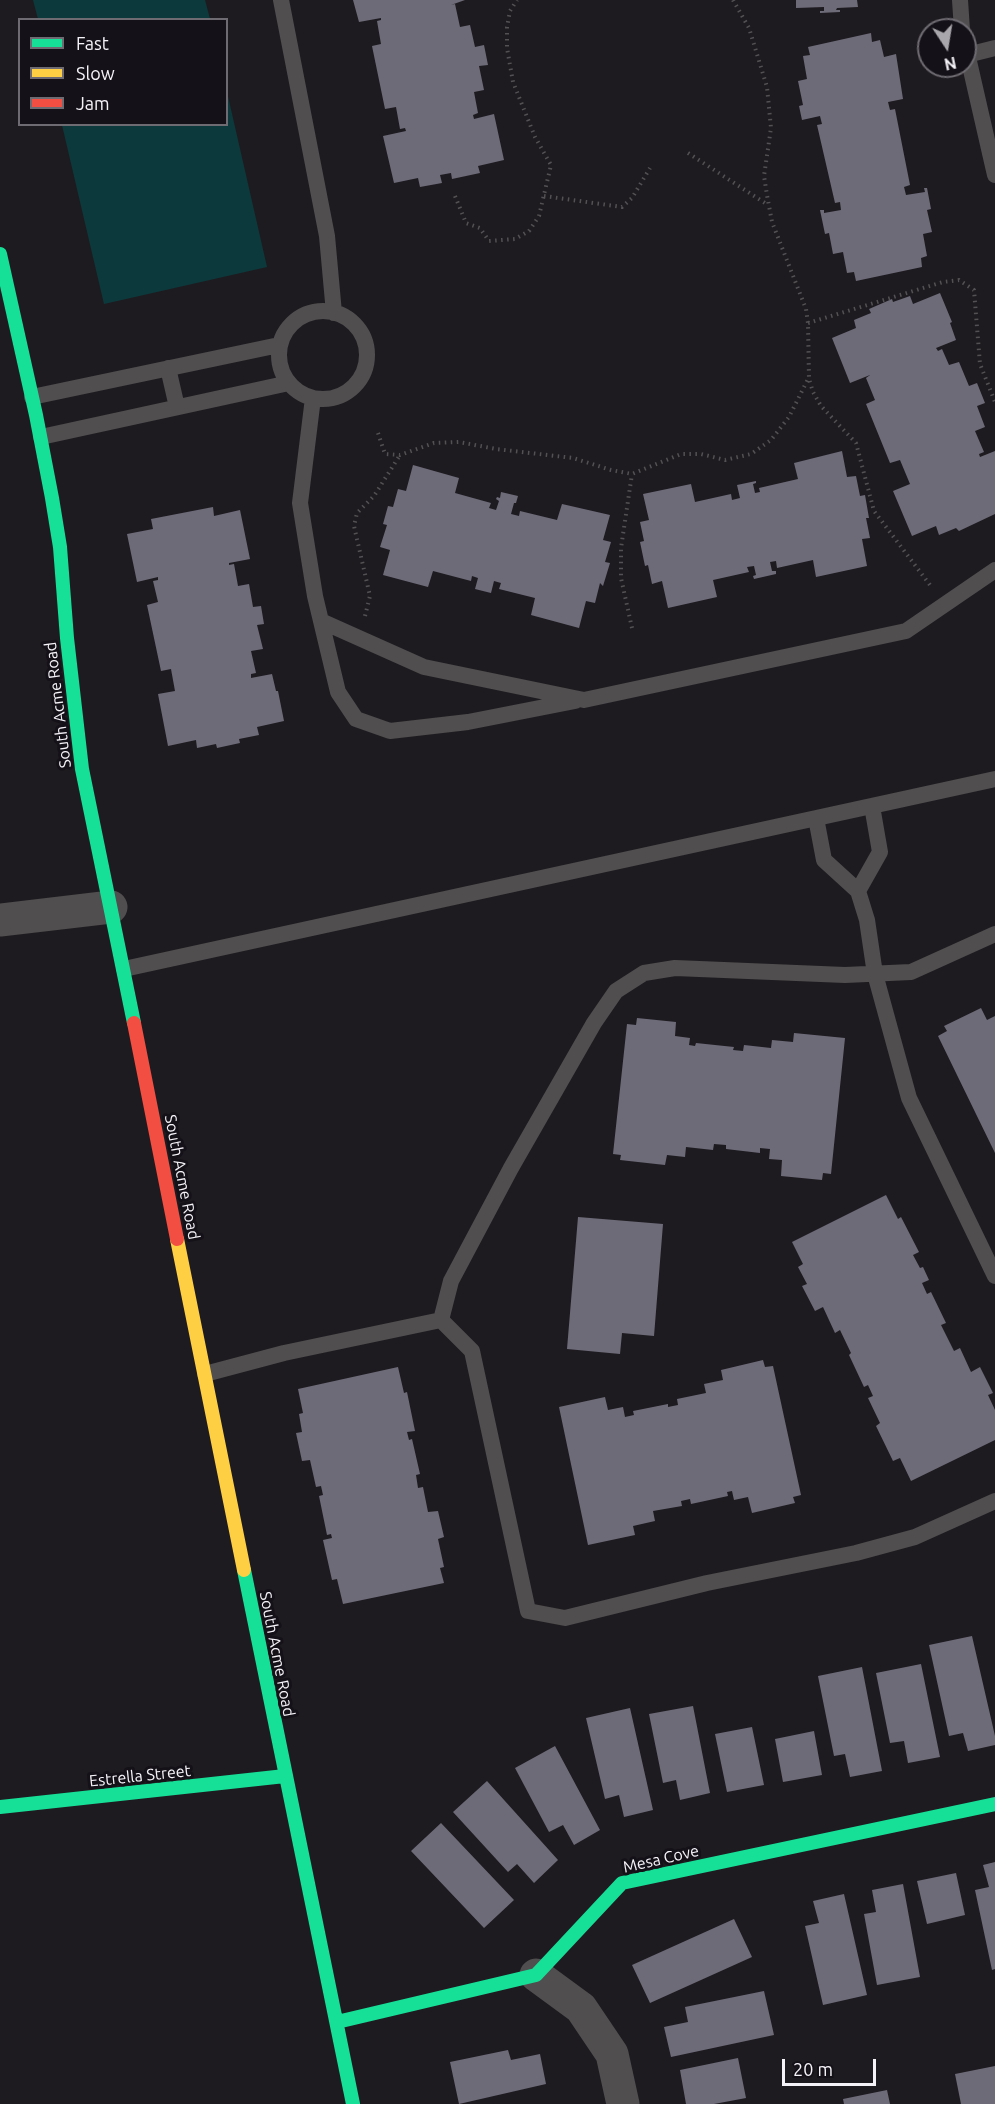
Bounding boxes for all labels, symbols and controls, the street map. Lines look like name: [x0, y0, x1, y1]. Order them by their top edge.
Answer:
legend: [18, 18, 228, 126]
north arrow: [917, 18, 977, 78]
text: Fast: [76, 33, 109, 53]
text: N: [943, 54, 958, 74]
text: Slow: [76, 63, 115, 83]
text: Jam: [76, 93, 110, 113]
street label: South Acme Road: [41, 641, 75, 769]
street label: South Acme Road: [160, 1113, 204, 1241]
street label: South Acme Road: [255, 1590, 299, 1718]
street label: Estrella Street: [88, 1761, 192, 1791]
street label: Mesa Cove: [621, 1841, 701, 1877]
scale bar: [785, 2047, 880, 2085]
text: 20 m: [793, 2059, 833, 2079]

